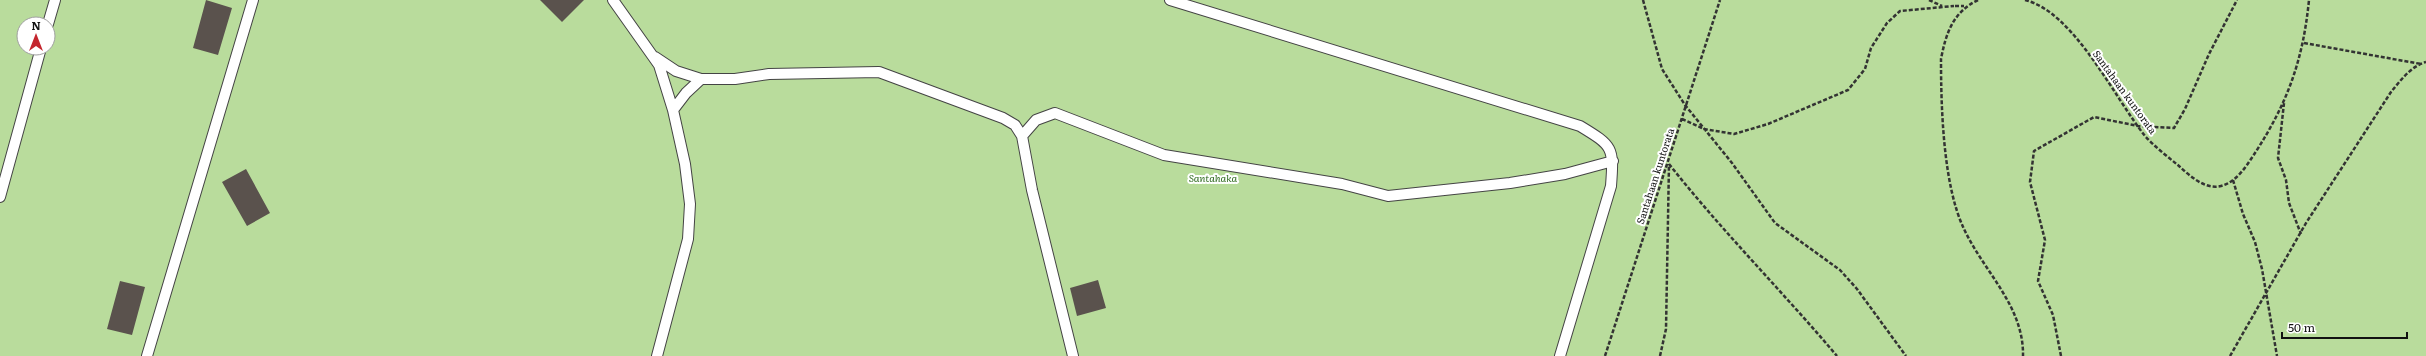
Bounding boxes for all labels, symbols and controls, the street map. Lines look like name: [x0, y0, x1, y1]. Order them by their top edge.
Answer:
north arrow: [16, 16, 56, 56]
text: N: [31, 17, 41, 33]
street label: Santahaan kuntorata: [2090, 47, 2161, 137]
street label: Santahaan kuntorata: [1632, 125, 1677, 226]
park label: Santahaka: [1189, 170, 1237, 185]
scale bar: [2282, 314, 2407, 340]
text: 50 m: [2288, 318, 2315, 336]

